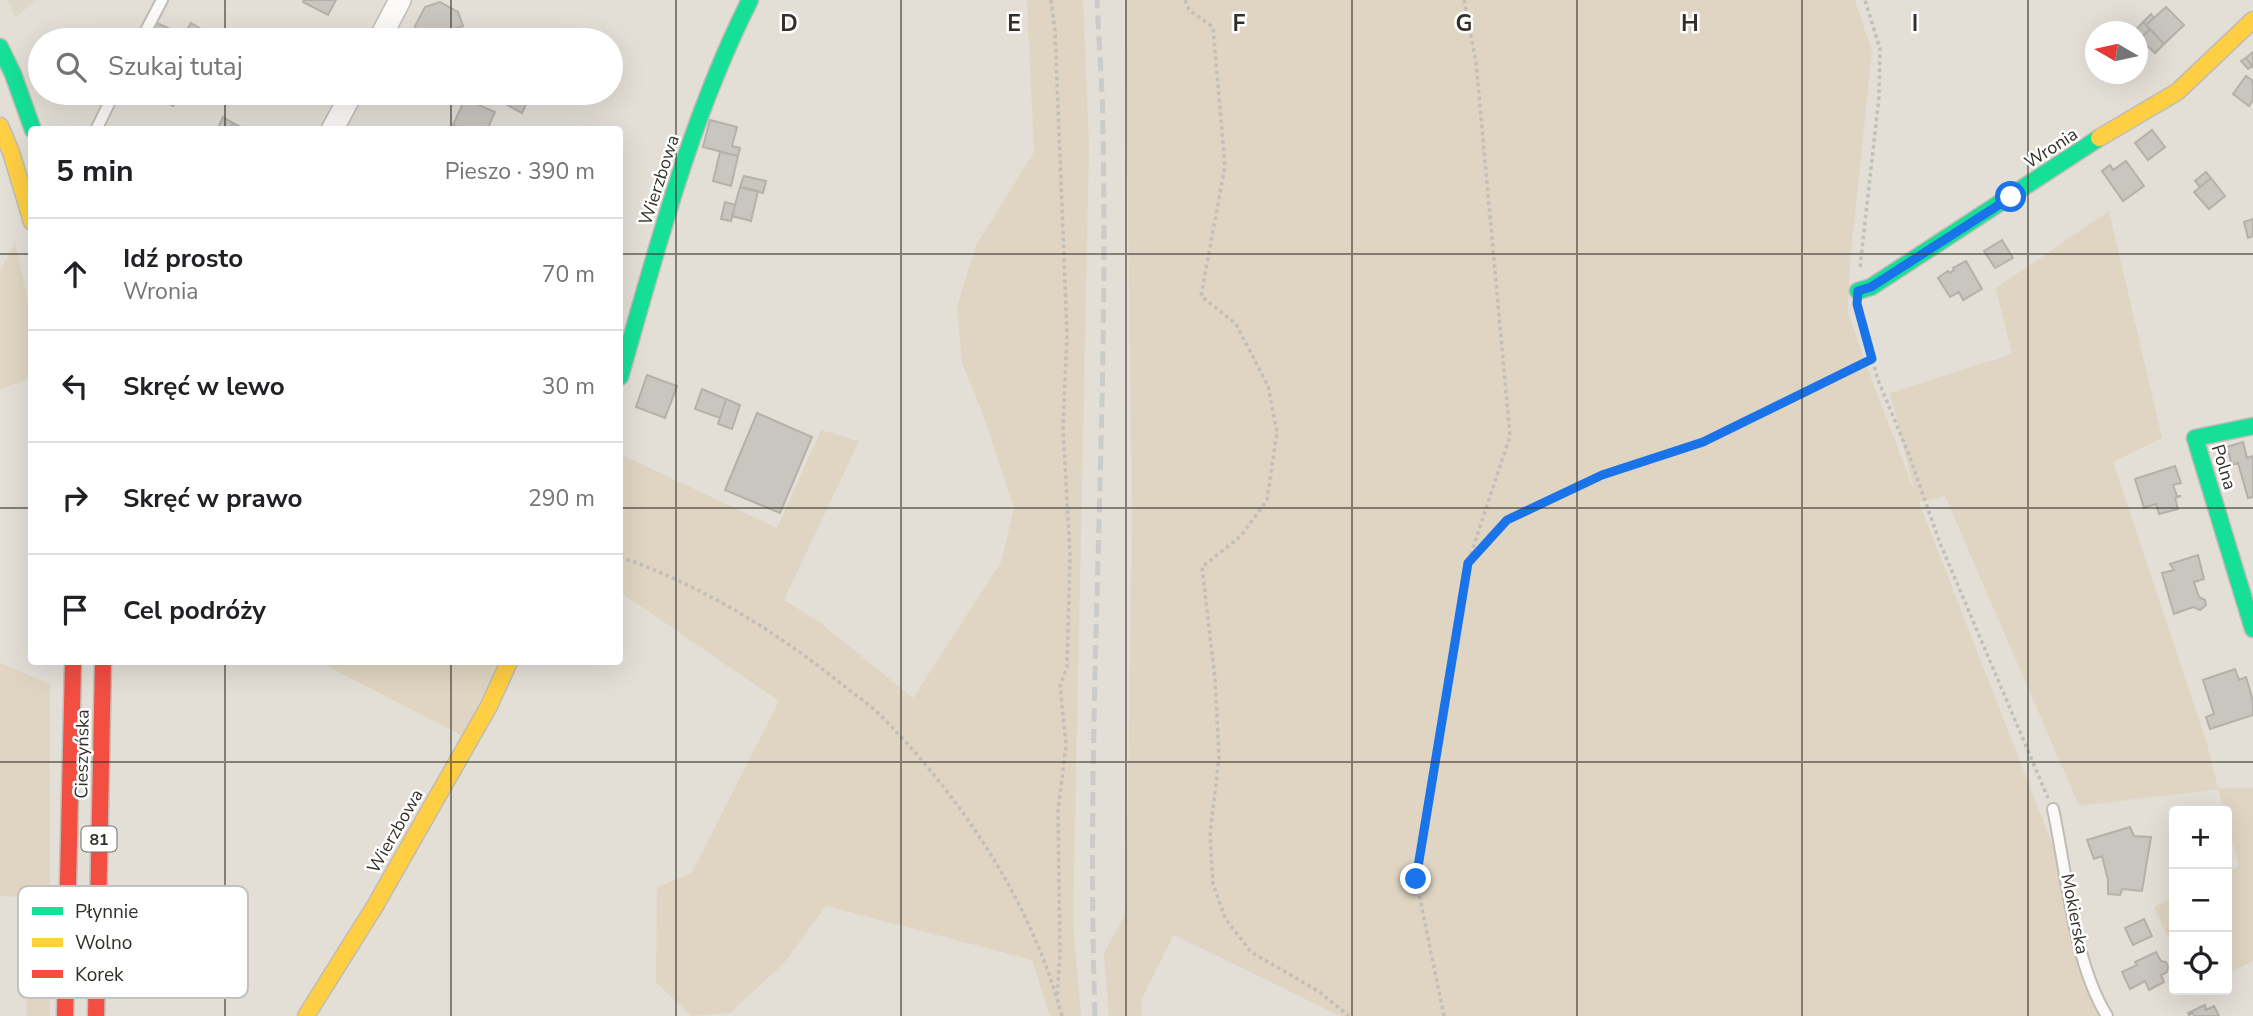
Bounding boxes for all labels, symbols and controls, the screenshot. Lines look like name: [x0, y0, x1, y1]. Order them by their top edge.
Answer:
text: D: [780, 8, 798, 39]
text: E: [1007, 8, 1021, 39]
text: F: [1233, 8, 1246, 39]
text: G: [1456, 8, 1472, 39]
text: H: [1681, 8, 1699, 39]
text: I: [1912, 8, 1918, 39]
north arrow: [2085, 21, 2148, 84]
search box: [28, 28, 623, 105]
icon: search: [52, 48, 90, 86]
text: Szukaj tutaj: [108, 49, 243, 84]
street label: Wronia: [2020, 122, 2082, 174]
street label: Wierzbowa: [633, 132, 685, 228]
text: 5 min: [56, 151, 134, 192]
text: Pieszo · 390 m: [445, 156, 595, 187]
route start: [1995, 181, 2026, 212]
text: Idź prosto: [123, 241, 243, 276]
icon: ahead: [56, 255, 94, 293]
text: 70 m: [542, 259, 595, 290]
text: Wronia: [123, 276, 199, 307]
icon: left: [56, 367, 94, 405]
text: Skręć w lewo: [123, 369, 285, 404]
text: 30 m: [542, 371, 595, 402]
street label: Polna: [2206, 441, 2242, 493]
icon: right: [56, 479, 94, 517]
text: Skręć w prawo: [123, 481, 303, 516]
text: 290 m: [528, 483, 595, 514]
icon: arrive: [56, 591, 94, 629]
text: Cel podróży: [123, 593, 266, 628]
street label: Cieszyńska: [69, 709, 95, 799]
street label: Wierzbowa: [361, 785, 429, 877]
map controls: [2169, 806, 2232, 995]
button: +: [2169, 806, 2232, 869]
road number: 81: [82, 826, 116, 852]
route end: [1400, 863, 1431, 894]
button: −: [2169, 869, 2232, 932]
street label: Mokierska: [2055, 872, 2095, 956]
legend: [18, 886, 248, 998]
text: Płynnie: [75, 899, 138, 925]
text: Wolno: [75, 930, 132, 956]
button: locate: [2169, 932, 2232, 995]
text: Korek: [75, 962, 124, 988]

